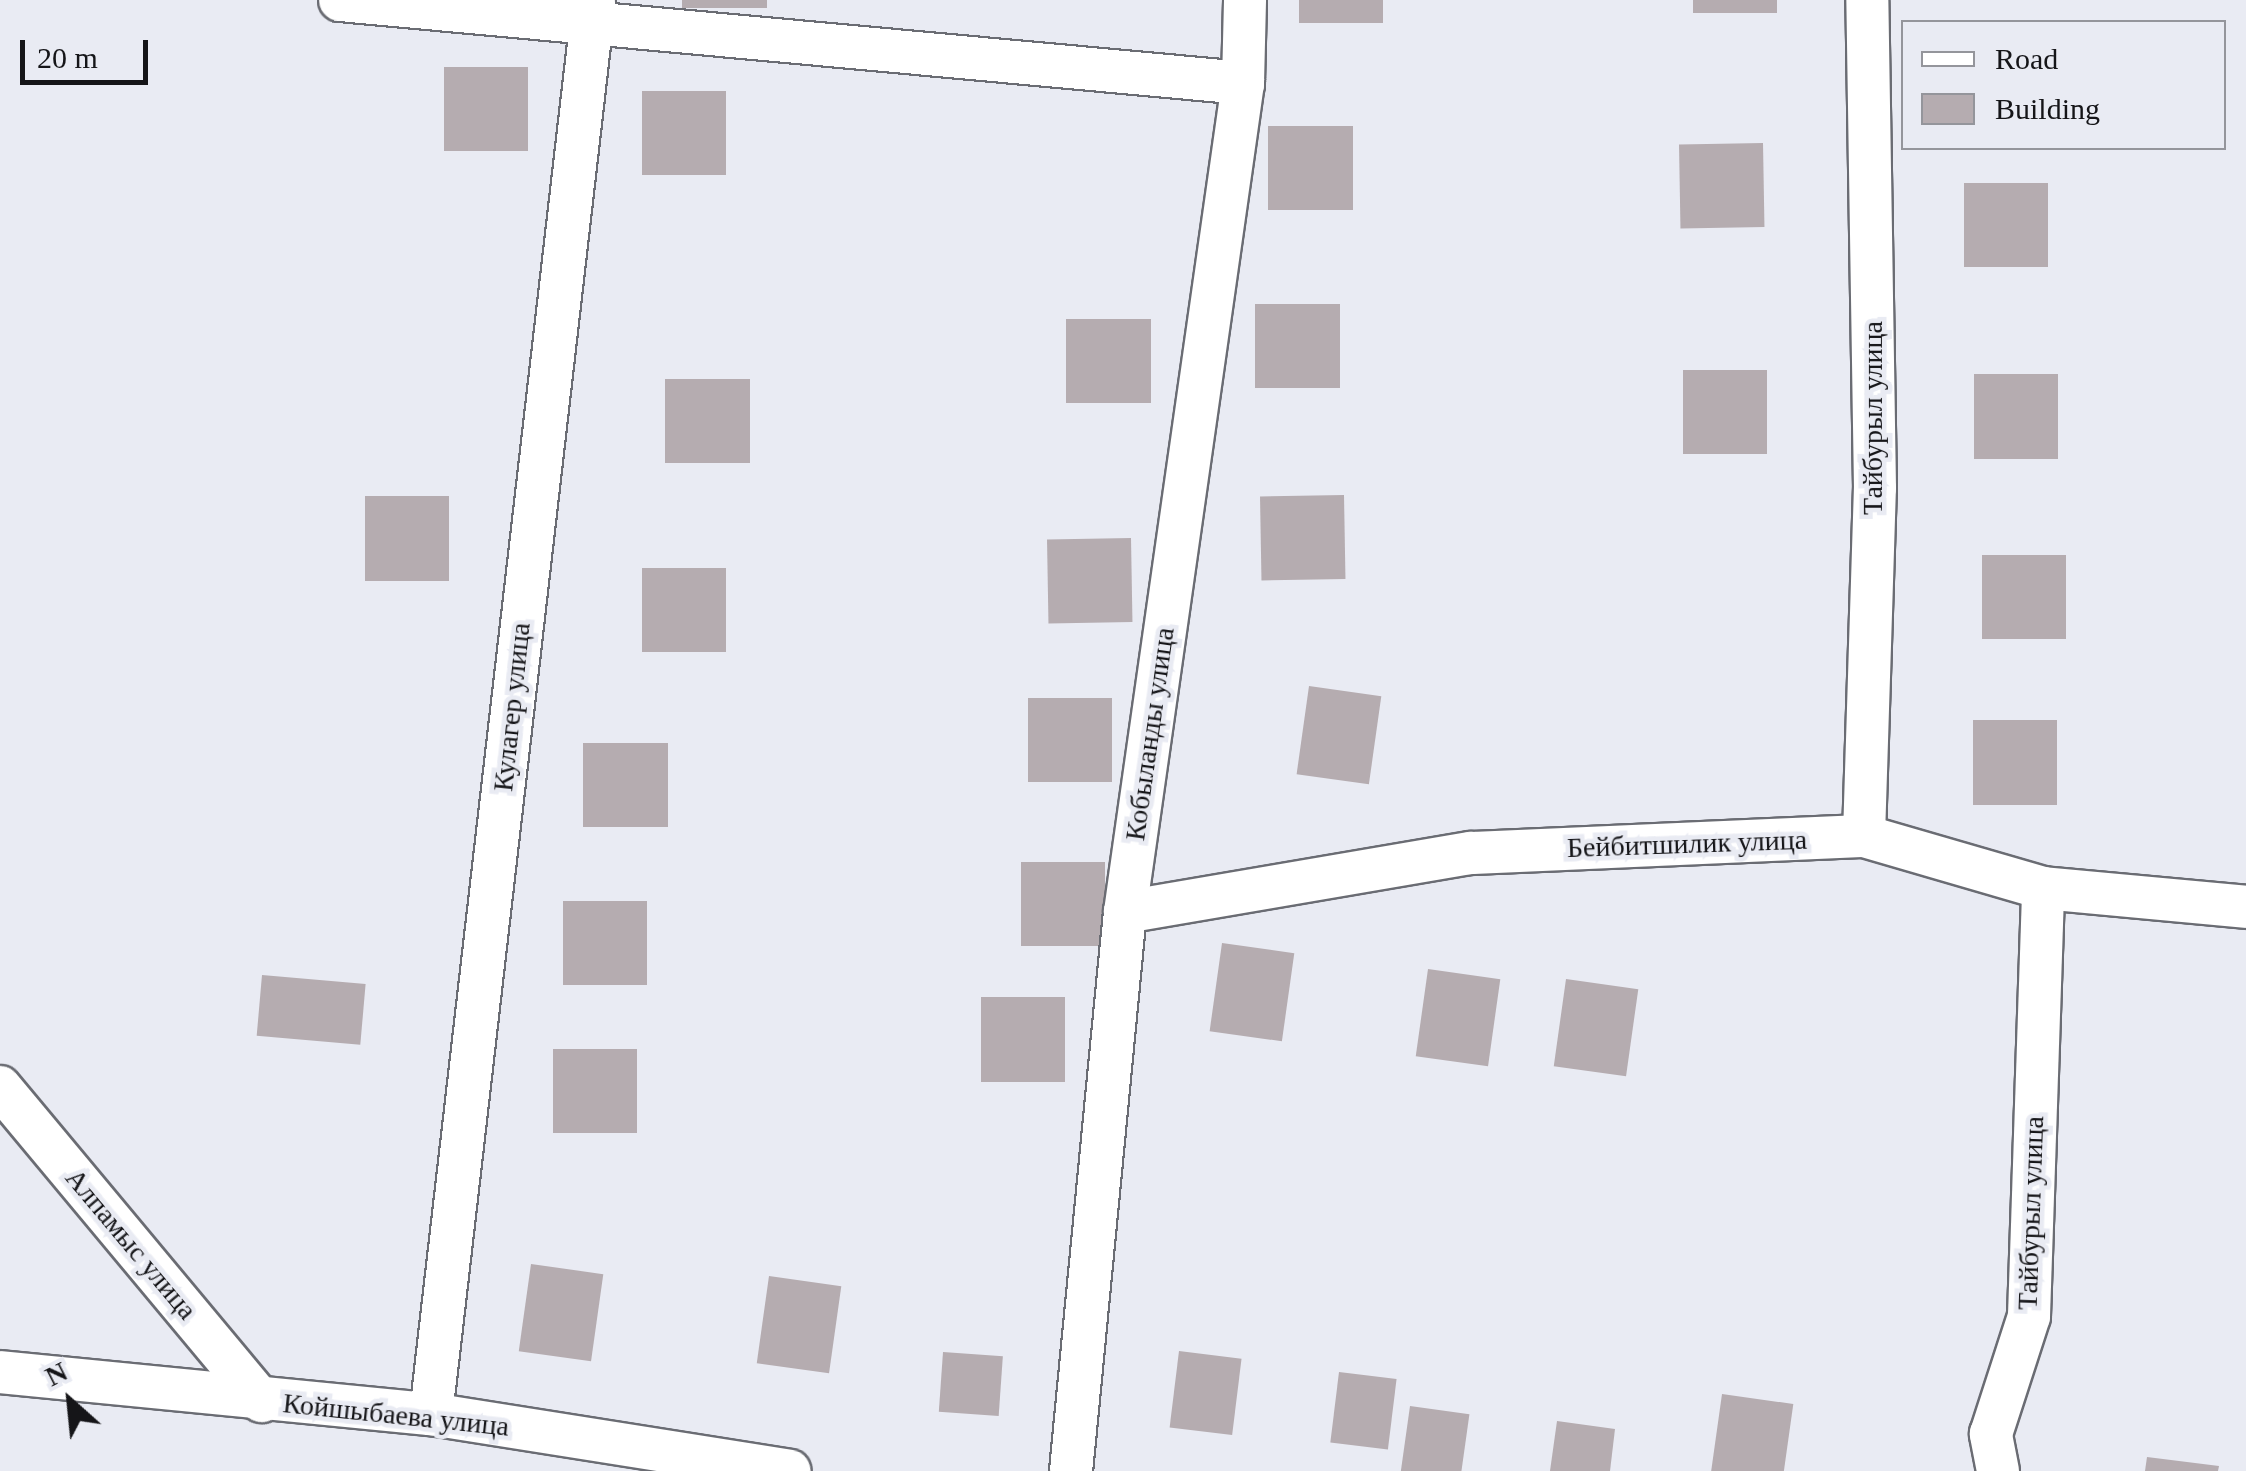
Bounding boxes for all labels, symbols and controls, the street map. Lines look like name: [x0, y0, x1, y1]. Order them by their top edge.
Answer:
scale bar: [25, 20, 152, 82]
legend: [1901, 20, 2226, 150]
text: 20 m: [37, 41, 98, 74]
text: Road: [1995, 42, 2058, 75]
text: Building: [1995, 92, 2100, 125]
street label: Тайбурыл улица: [1856, 321, 1890, 515]
street label: Кулагер улица: [486, 621, 538, 793]
street label: Кобыланды улица: [1118, 625, 1182, 843]
street label: Бейбитшилик улица: [1566, 823, 1808, 865]
street label: Тайбурыл улица: [2011, 1116, 2051, 1310]
street label: Алпамыс улица: [58, 1162, 204, 1326]
north arrow: [20, 1351, 120, 1451]
text: N: [40, 1355, 72, 1392]
street label: Койшыбаева улица: [281, 1386, 511, 1444]

